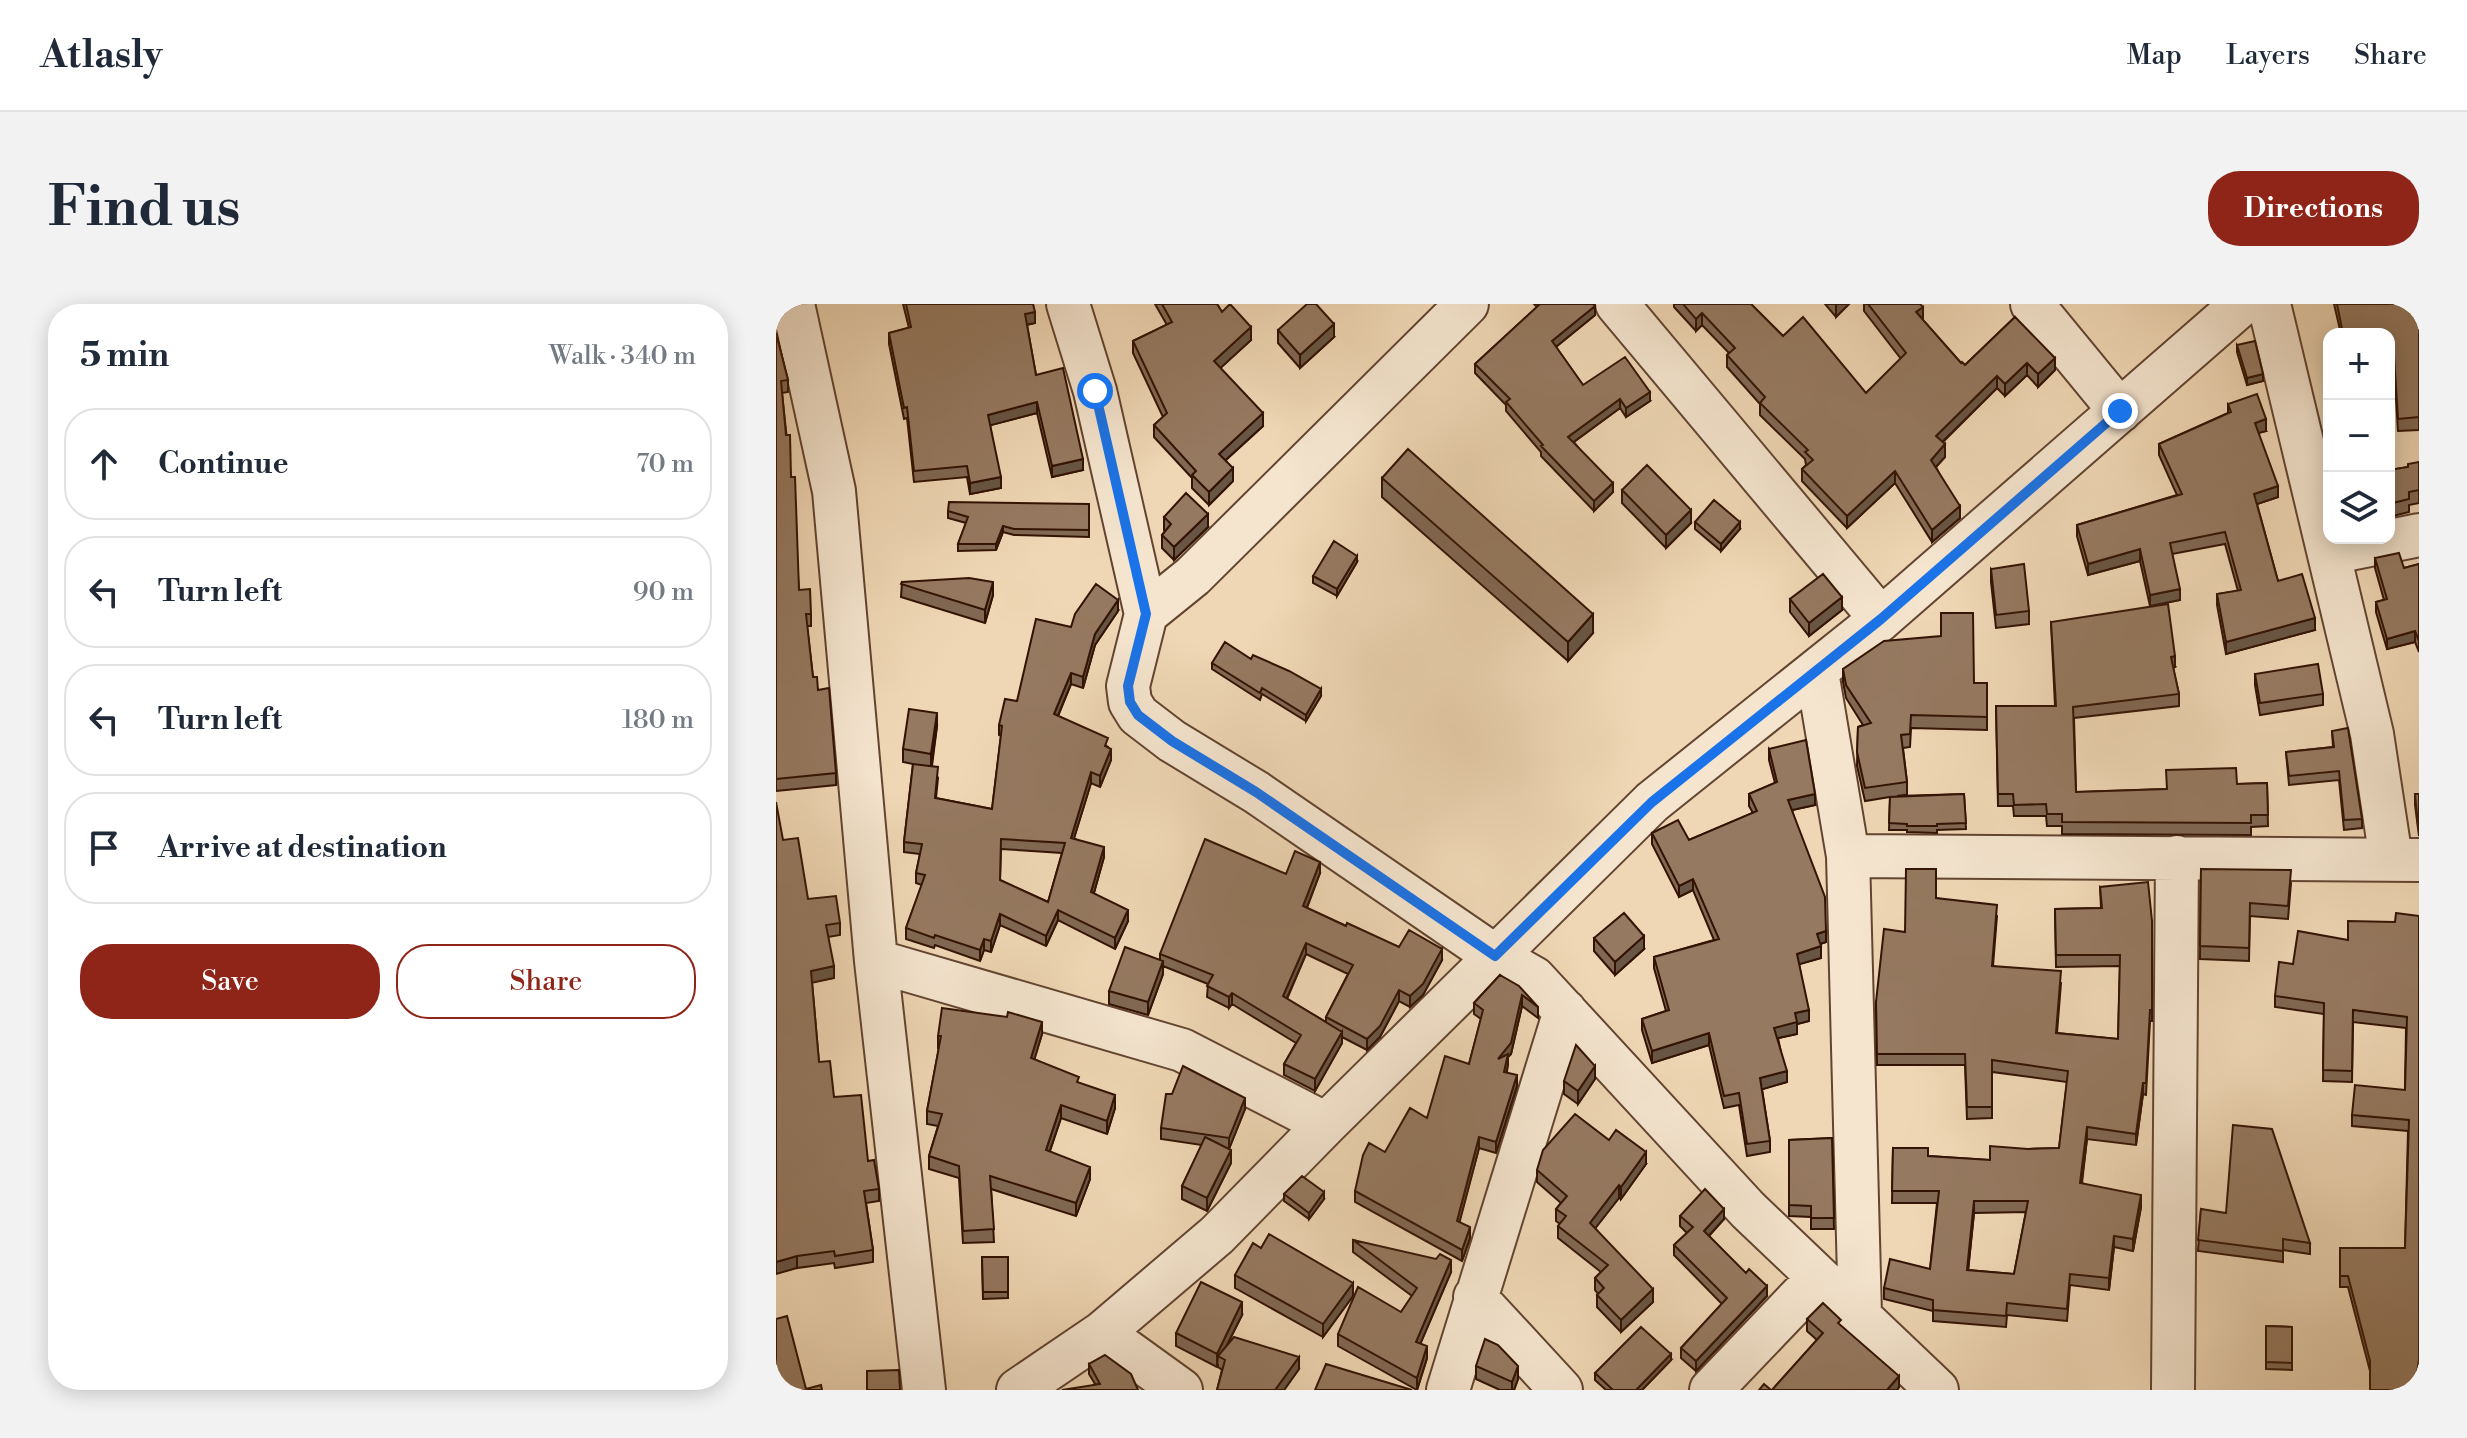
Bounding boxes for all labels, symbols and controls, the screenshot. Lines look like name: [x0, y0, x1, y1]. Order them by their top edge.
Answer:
text: Atlasly: [40, 32, 163, 79]
text: Map: [2127, 38, 2182, 73]
text: Layers: [2226, 38, 2310, 73]
text: Share: [2354, 38, 2427, 73]
button: Directions: [2208, 171, 2419, 246]
text: Find us: [48, 173, 241, 243]
map controls: [2323, 328, 2395, 544]
button: +: [2323, 328, 2395, 400]
text: 5 min: [80, 335, 169, 377]
text: Walk · 340 m: [549, 340, 696, 372]
route start: [1077, 373, 1113, 409]
route end: [2102, 393, 2138, 429]
button: −: [2323, 400, 2395, 472]
icon: ahead: [82, 442, 126, 486]
text: Continue: [158, 445, 289, 483]
text: 70 m: [636, 448, 694, 480]
button: layers: [2323, 472, 2395, 544]
icon: left: [82, 570, 126, 614]
text: Turn left: [158, 573, 282, 611]
text: 90 m: [633, 576, 694, 608]
icon: left: [82, 698, 126, 742]
text: Turn left: [158, 701, 282, 739]
text: 180 m: [622, 704, 694, 736]
icon: arrive: [82, 826, 126, 870]
text: Arrive at destination: [158, 829, 447, 867]
button: Save: [80, 944, 380, 1019]
button: Share: [396, 944, 696, 1019]

